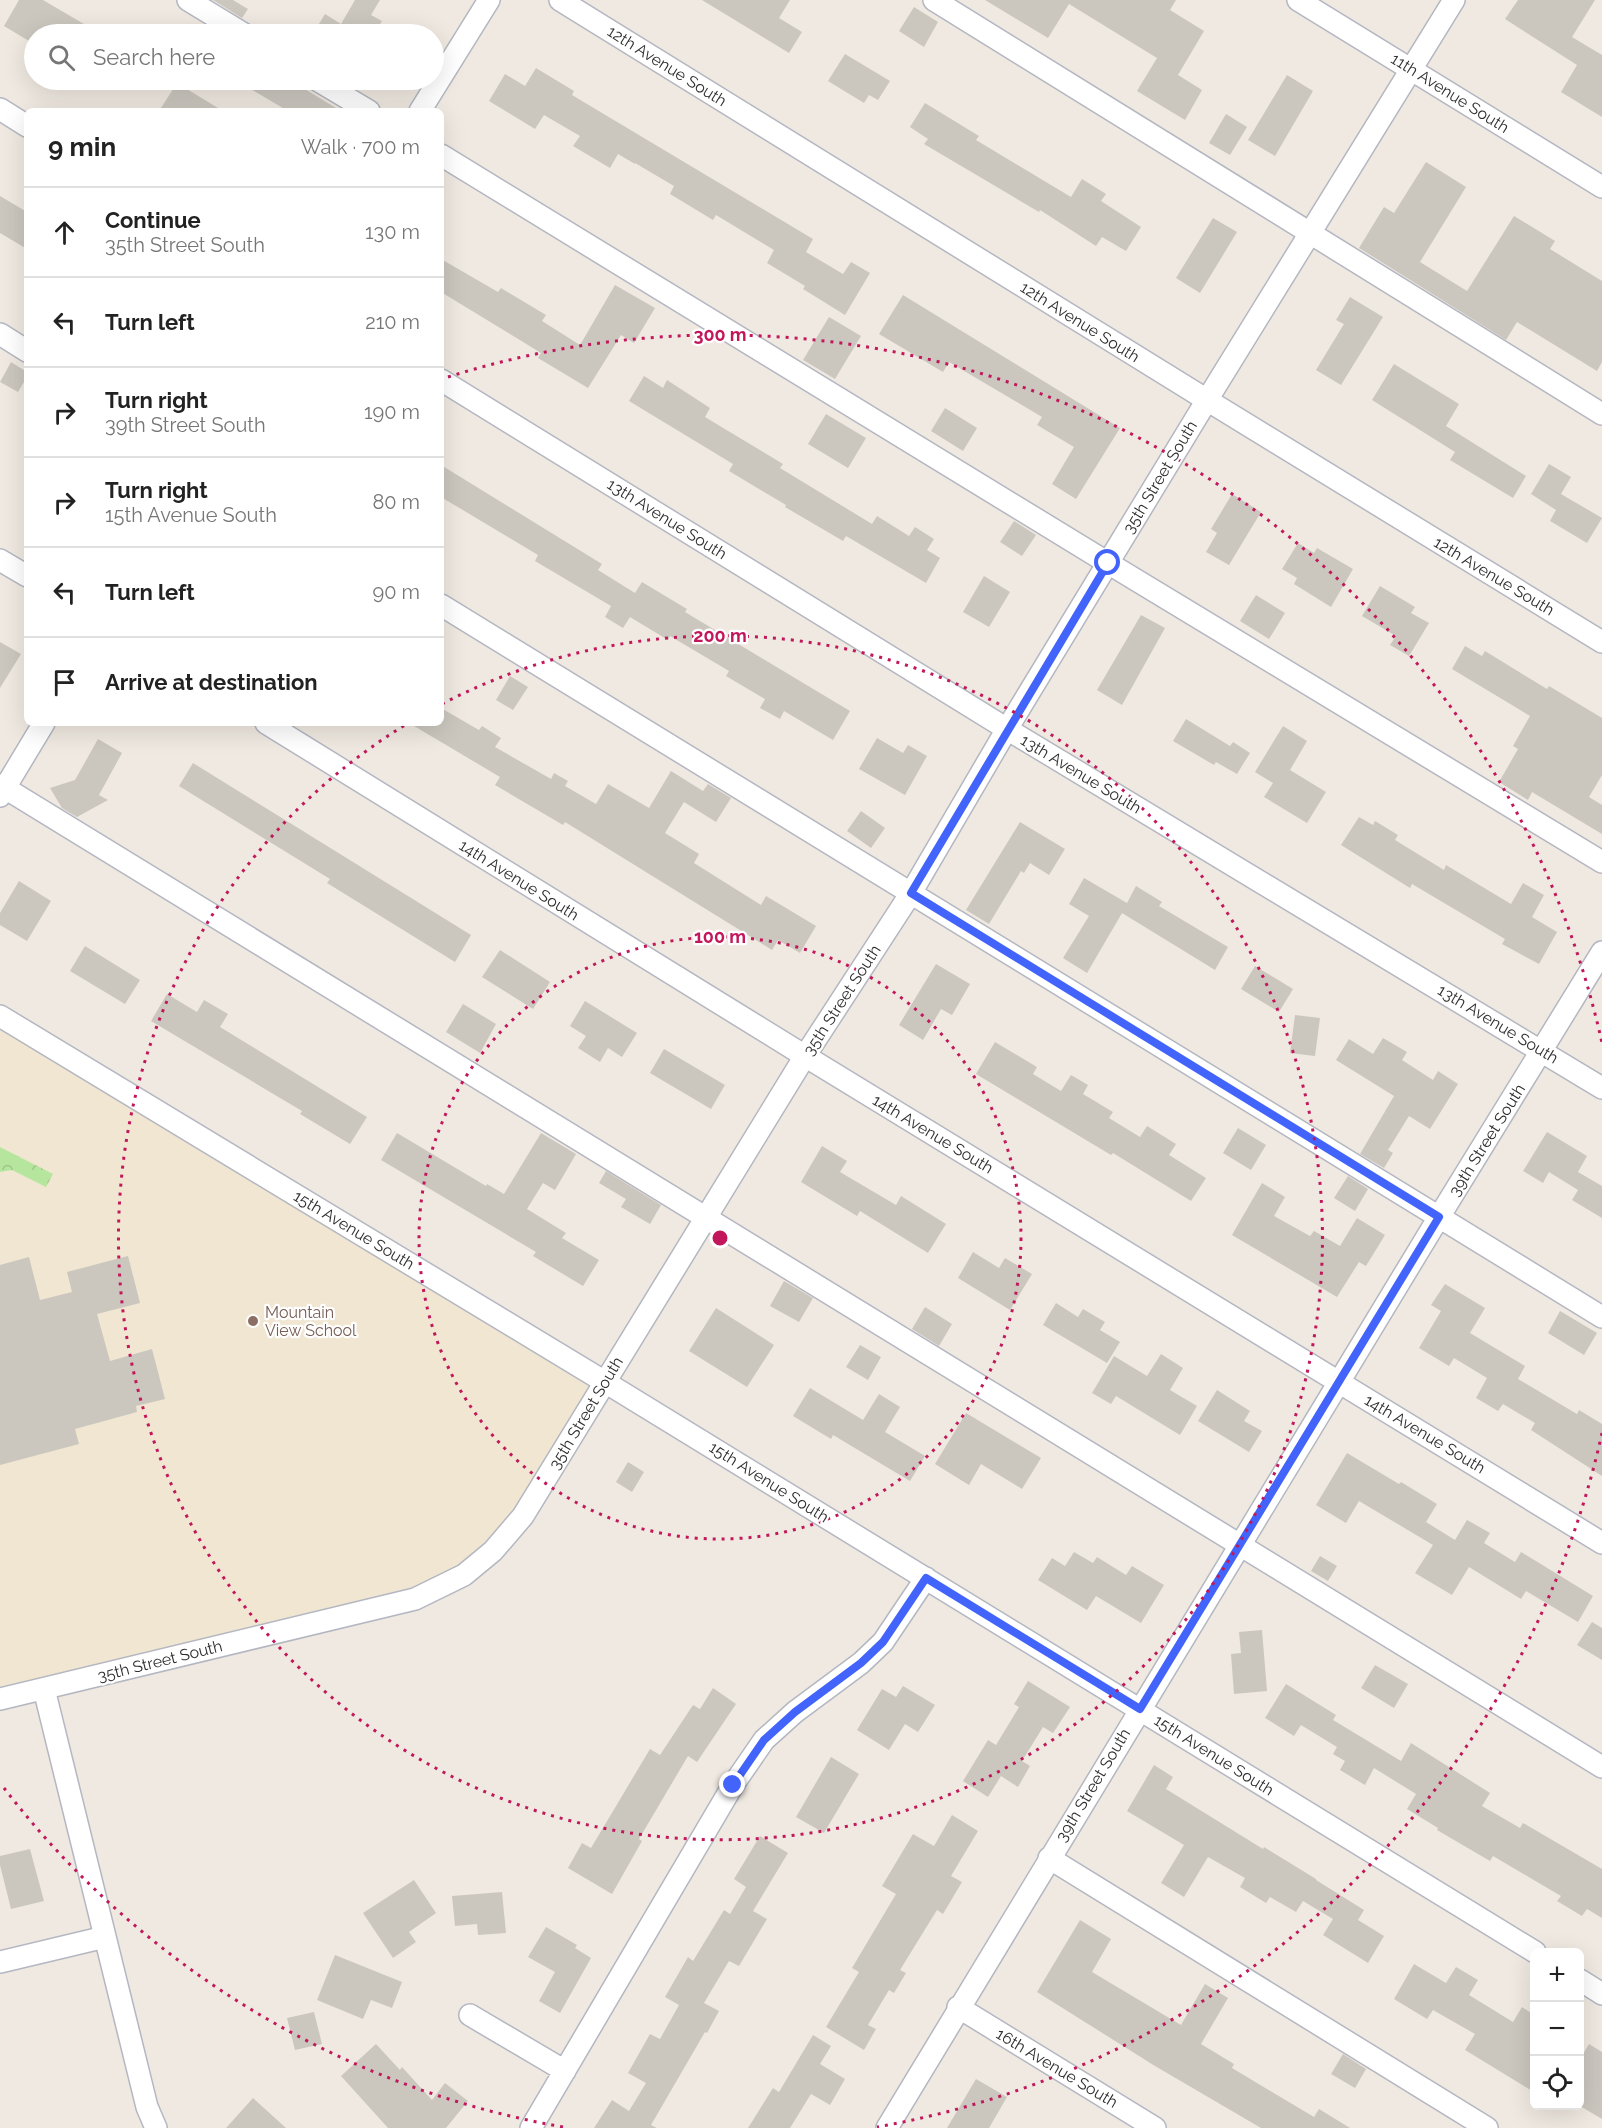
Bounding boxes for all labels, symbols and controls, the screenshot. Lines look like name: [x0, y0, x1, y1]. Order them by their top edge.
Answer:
street label: 12th Avenue South: [604, 22, 730, 110]
search box: [24, 24, 444, 90]
icon: search: [45, 41, 78, 74]
text: Search here: [93, 44, 215, 70]
street label: 11th Avenue South: [1387, 49, 1513, 137]
text: 9 min: [48, 132, 116, 162]
text: Walk · 700 m: [301, 135, 420, 159]
text: Continue: [105, 207, 201, 233]
icon: ahead: [48, 216, 81, 249]
text: 130 m: [365, 220, 420, 244]
text: 35th Street South: [105, 233, 265, 257]
street label: 12th Avenue South: [1017, 278, 1143, 366]
icon: left: [48, 306, 81, 339]
text: Turn left: [105, 309, 195, 335]
text: 210 m: [365, 310, 420, 334]
text: 300 m: [693, 324, 747, 345]
text: Turn right: [105, 387, 208, 413]
icon: right: [48, 396, 81, 429]
text: 190 m: [364, 400, 420, 424]
text: 39th Street South: [105, 413, 266, 437]
street label: 35th Street South: [1119, 417, 1201, 537]
street label: 13th Avenue South: [604, 475, 730, 563]
text: Turn right: [105, 477, 208, 503]
icon: right: [48, 486, 81, 519]
text: 80 m: [372, 490, 420, 514]
text: 15th Avenue South: [105, 503, 277, 527]
street label: 12th Avenue South: [1430, 533, 1558, 619]
route start: [1094, 549, 1120, 575]
icon: left: [48, 576, 81, 609]
text: Turn left: [105, 579, 195, 605]
text: 90 m: [373, 580, 420, 604]
text: 200 m: [693, 625, 747, 646]
icon: arrive: [48, 666, 81, 699]
text: Arrive at destination: [105, 669, 318, 695]
street label: 13th Avenue South: [1017, 730, 1145, 818]
street label: 14th Avenue South: [456, 836, 582, 924]
text: 100 m: [694, 926, 746, 947]
street label: 35th Street South: [799, 941, 885, 1059]
street label: 13th Avenue South: [1434, 980, 1562, 1068]
street label: 39th Street South: [1445, 1080, 1529, 1200]
street label: 14th Avenue South: [869, 1090, 997, 1178]
street label: 15th Avenue South: [290, 1186, 418, 1274]
centre of rings: [710, 1228, 730, 1248]
place label: Mountain View School: [265, 1303, 357, 1340]
marker: Mountain View School: [246, 1314, 260, 1328]
street label: 35th Street South: [545, 1353, 627, 1473]
street label: 14th Avenue South: [1361, 1390, 1489, 1478]
street label: 15th Avenue South: [706, 1438, 832, 1526]
street label: 35th Street South: [96, 1636, 224, 1686]
street label: 15th Avenue South: [1151, 1711, 1277, 1799]
street label: 39th Street South: [1052, 1725, 1134, 1845]
route end: [719, 1771, 745, 1797]
map controls: [1530, 1948, 1584, 2110]
button: +: [1530, 1948, 1584, 2002]
button: −: [1530, 2002, 1584, 2056]
street label: 16th Avenue South: [993, 2024, 1121, 2112]
button: locate: [1530, 2056, 1584, 2110]

